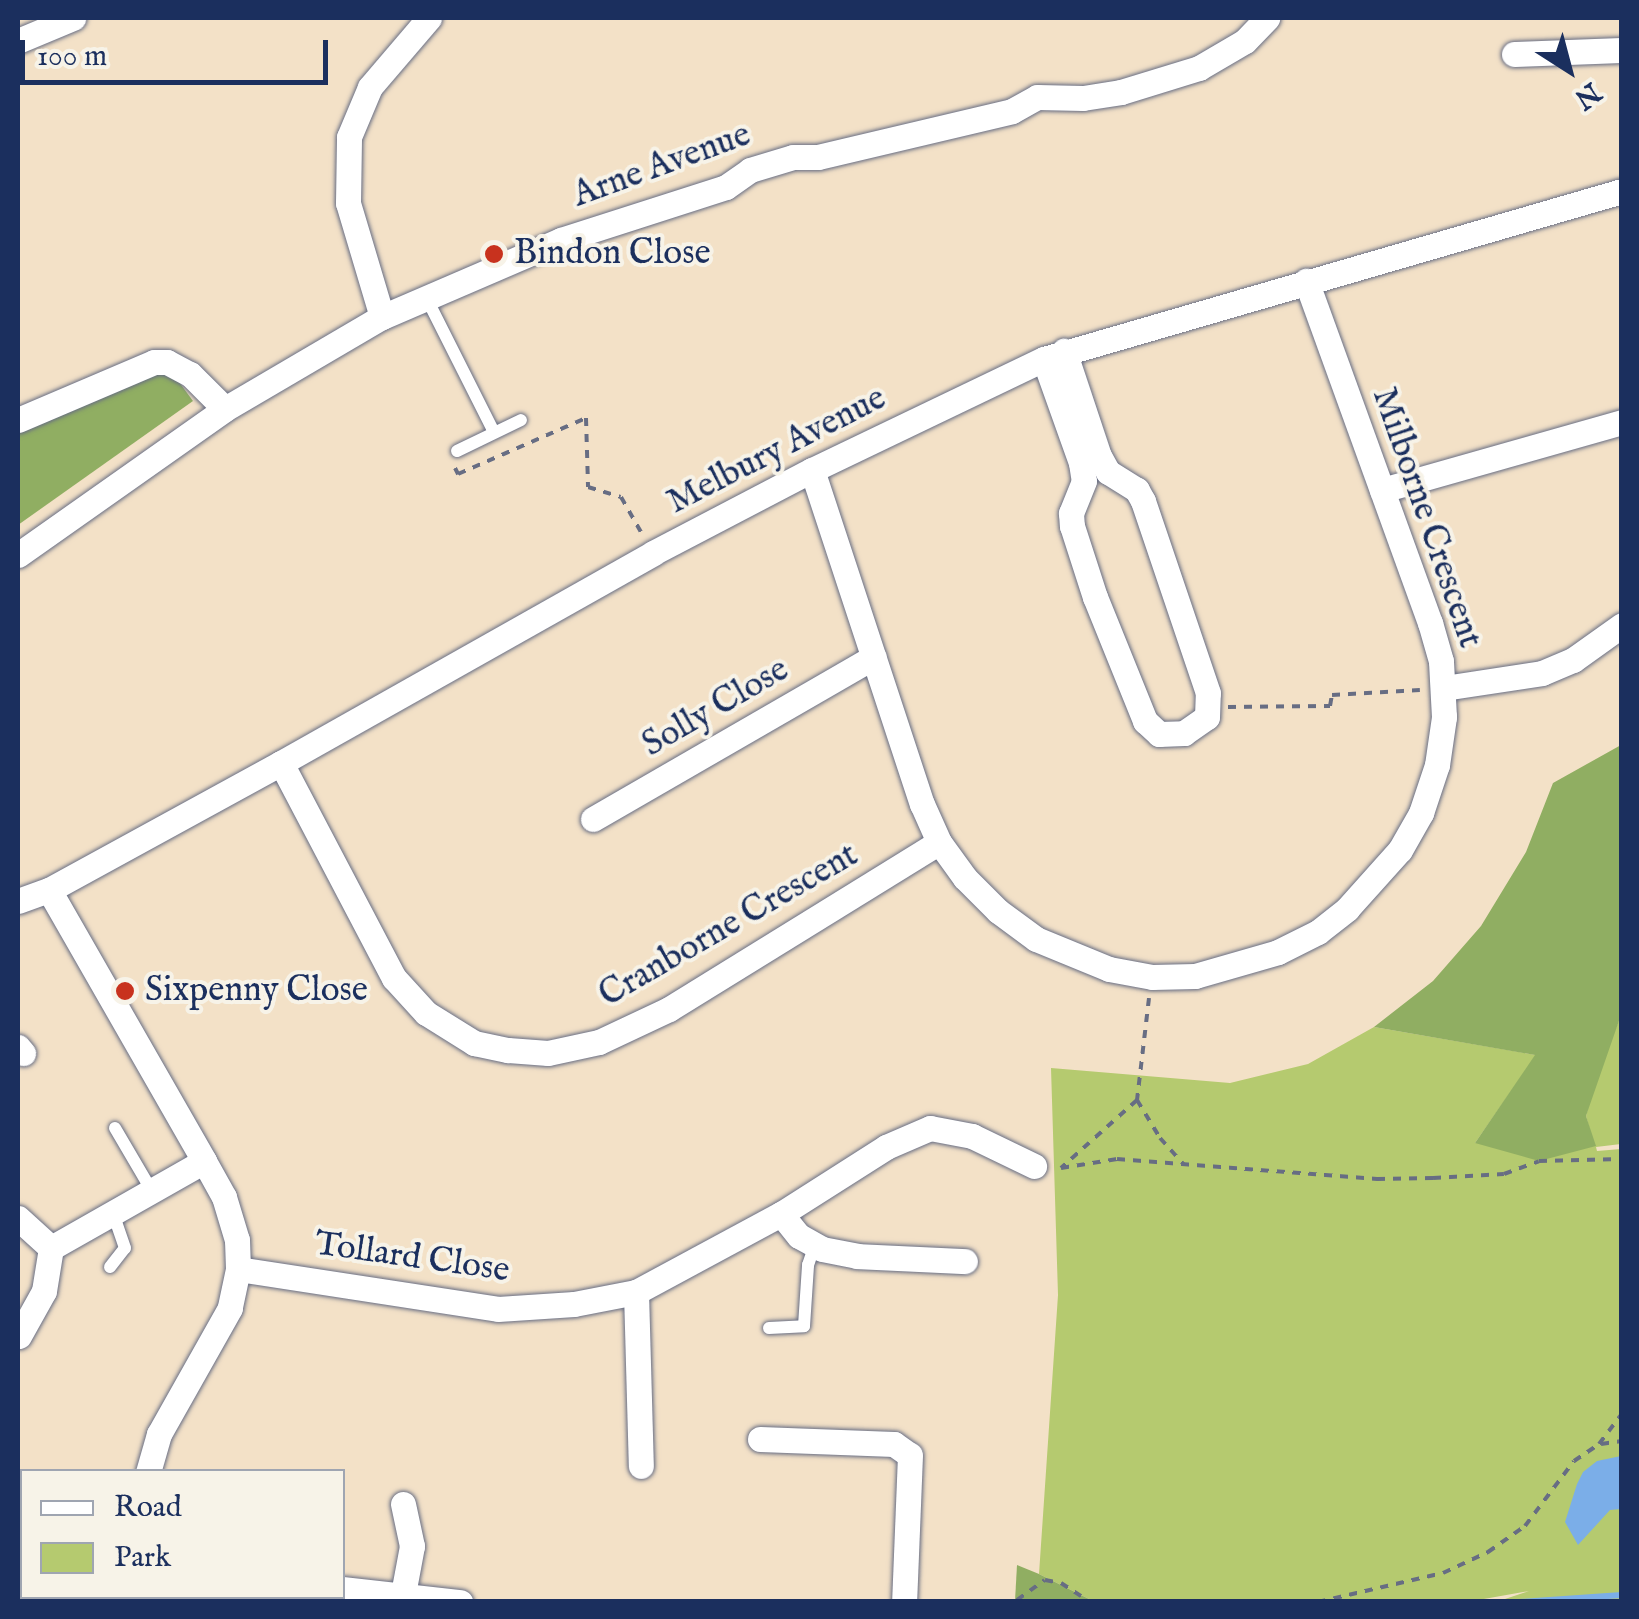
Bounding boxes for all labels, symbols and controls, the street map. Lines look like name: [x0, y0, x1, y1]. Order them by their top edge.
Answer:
scale bar: [25, 20, 332, 82]
north arrow: [1519, 20, 1619, 120]
text: 100 m: [37, 38, 107, 76]
text: N: [1567, 73, 1607, 116]
street label: Arne Avenue: [568, 114, 756, 218]
place label: Bindon Close: [514, 233, 710, 275]
marker: Bindon Close: [483, 243, 505, 265]
street label: Melbury Avenue: [661, 378, 893, 524]
street label: Milborne Crescent: [1362, 382, 1490, 654]
street label: Solly Close: [635, 649, 797, 767]
street label: Cranborne Crescent: [592, 835, 866, 1017]
place label: Sixpenny Close: [145, 970, 368, 1012]
marker: Sixpenny Close: [114, 980, 136, 1002]
street label: Tollard Close: [312, 1224, 512, 1292]
legend: [20, 1469, 345, 1599]
text: Road: [114, 1489, 182, 1527]
text: Park: [114, 1539, 171, 1577]

